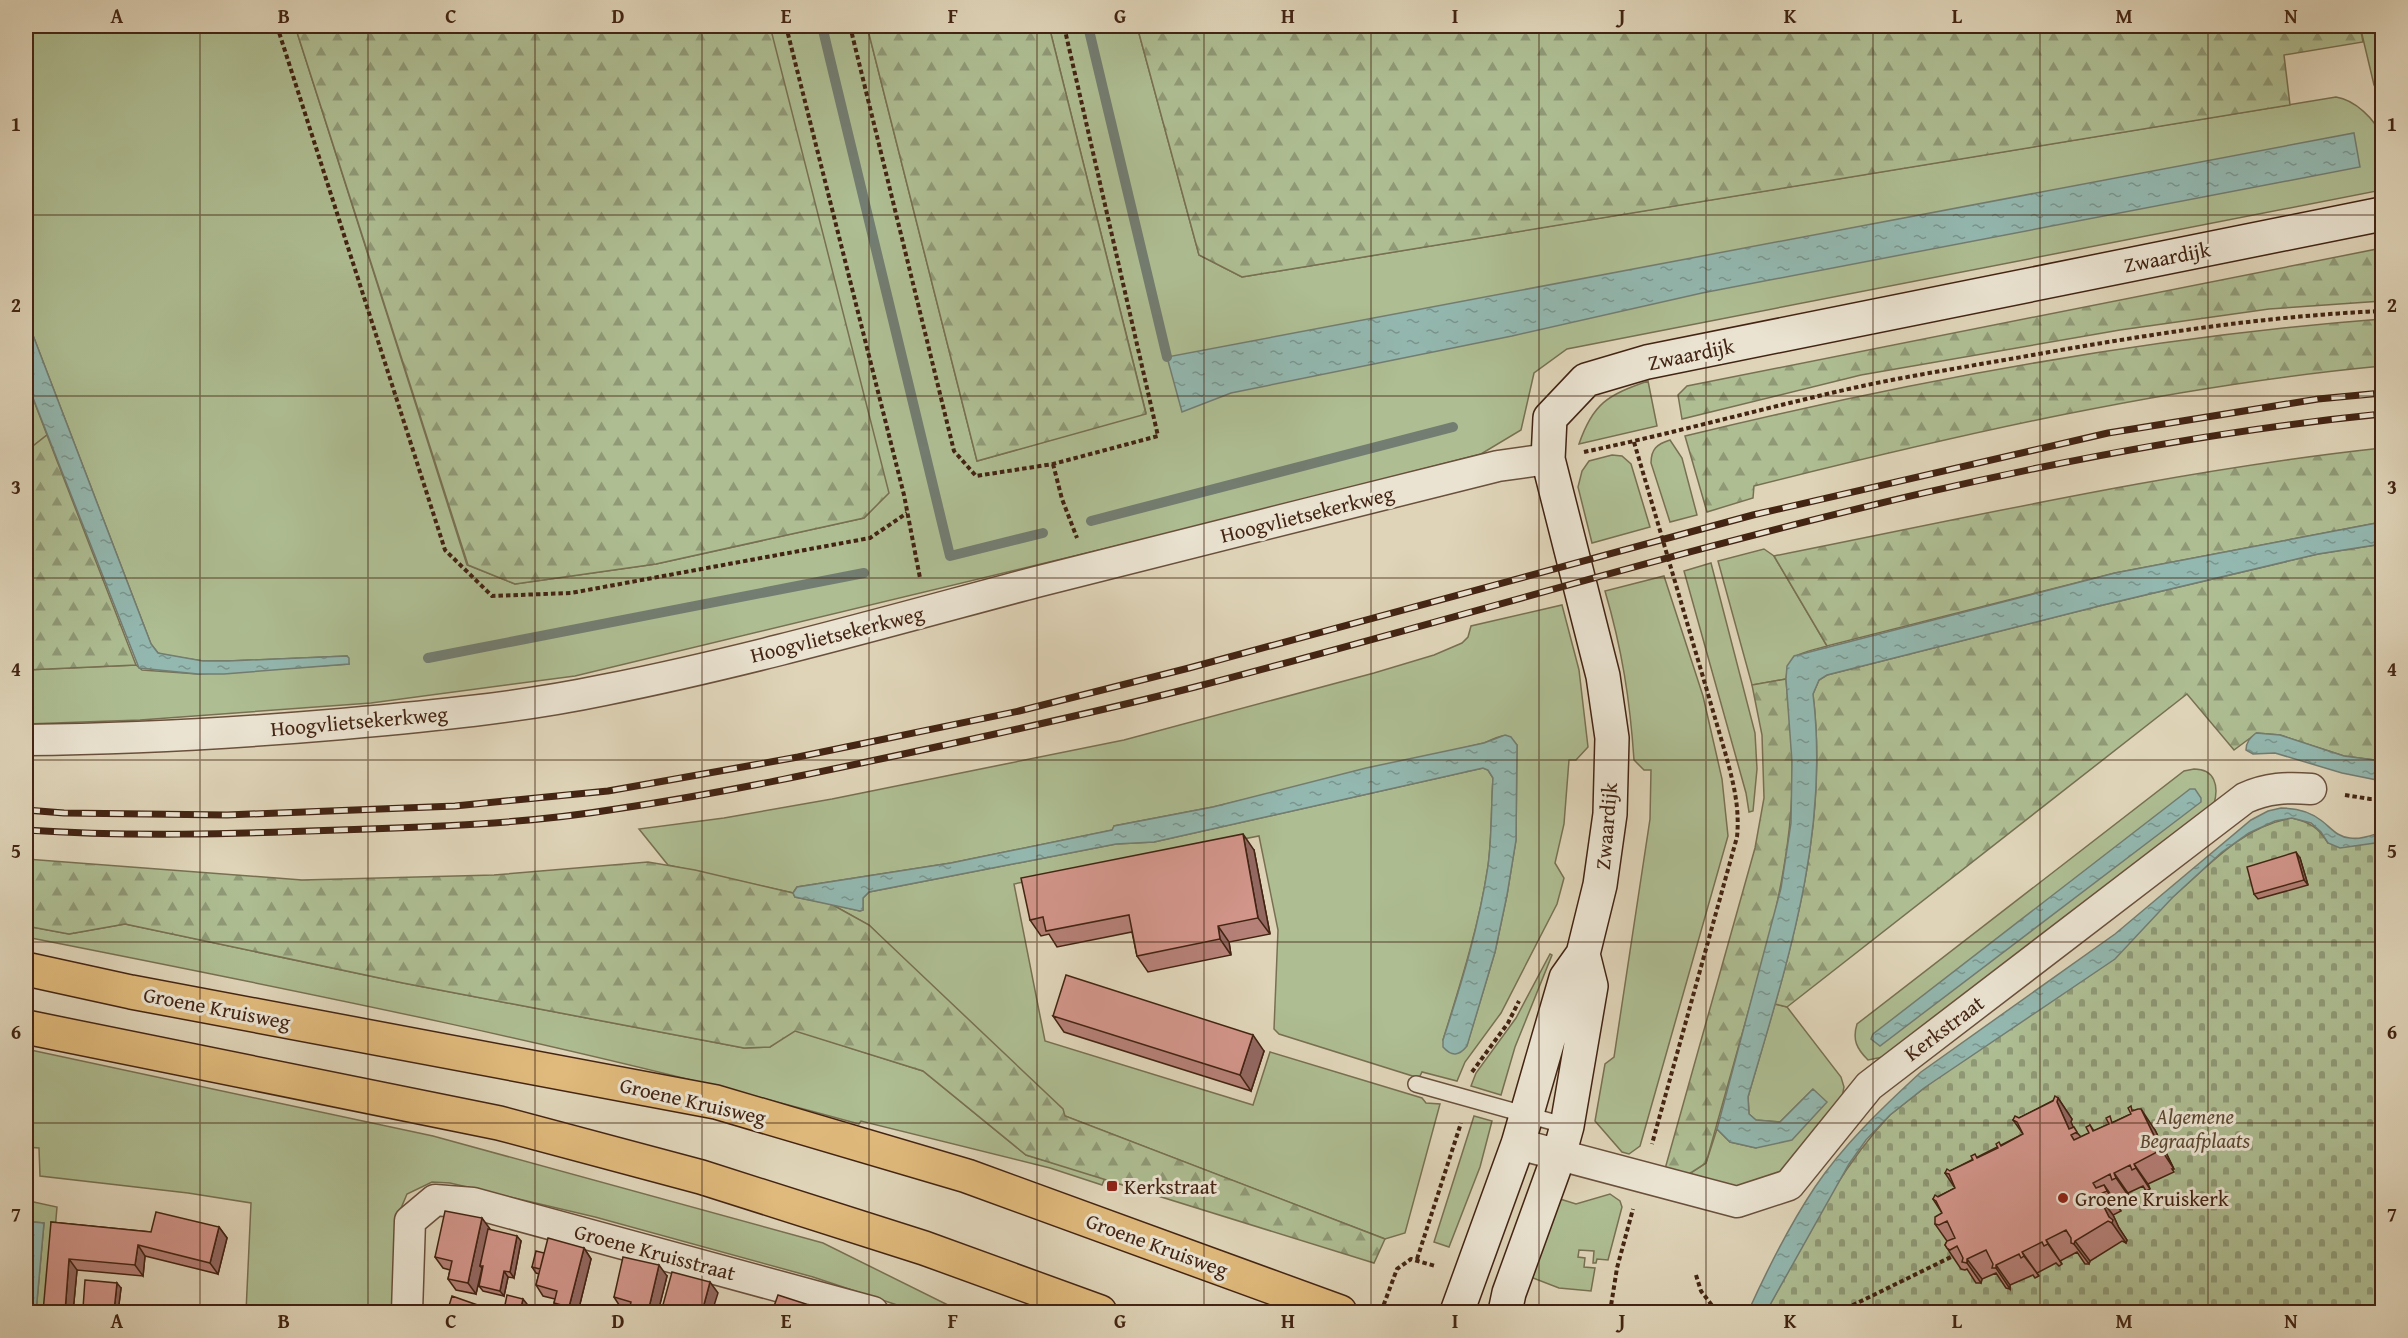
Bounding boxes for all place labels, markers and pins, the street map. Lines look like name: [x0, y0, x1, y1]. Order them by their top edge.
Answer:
place label: Kerkstraat: [1124, 1171, 1218, 1202]
marker: Kerkstraat: [1105, 1179, 1119, 1193]
place label: Groene Kruiskerk: [2075, 1183, 2229, 1214]
marker: Groene Kruiskerk: [2056, 1191, 2070, 1205]

